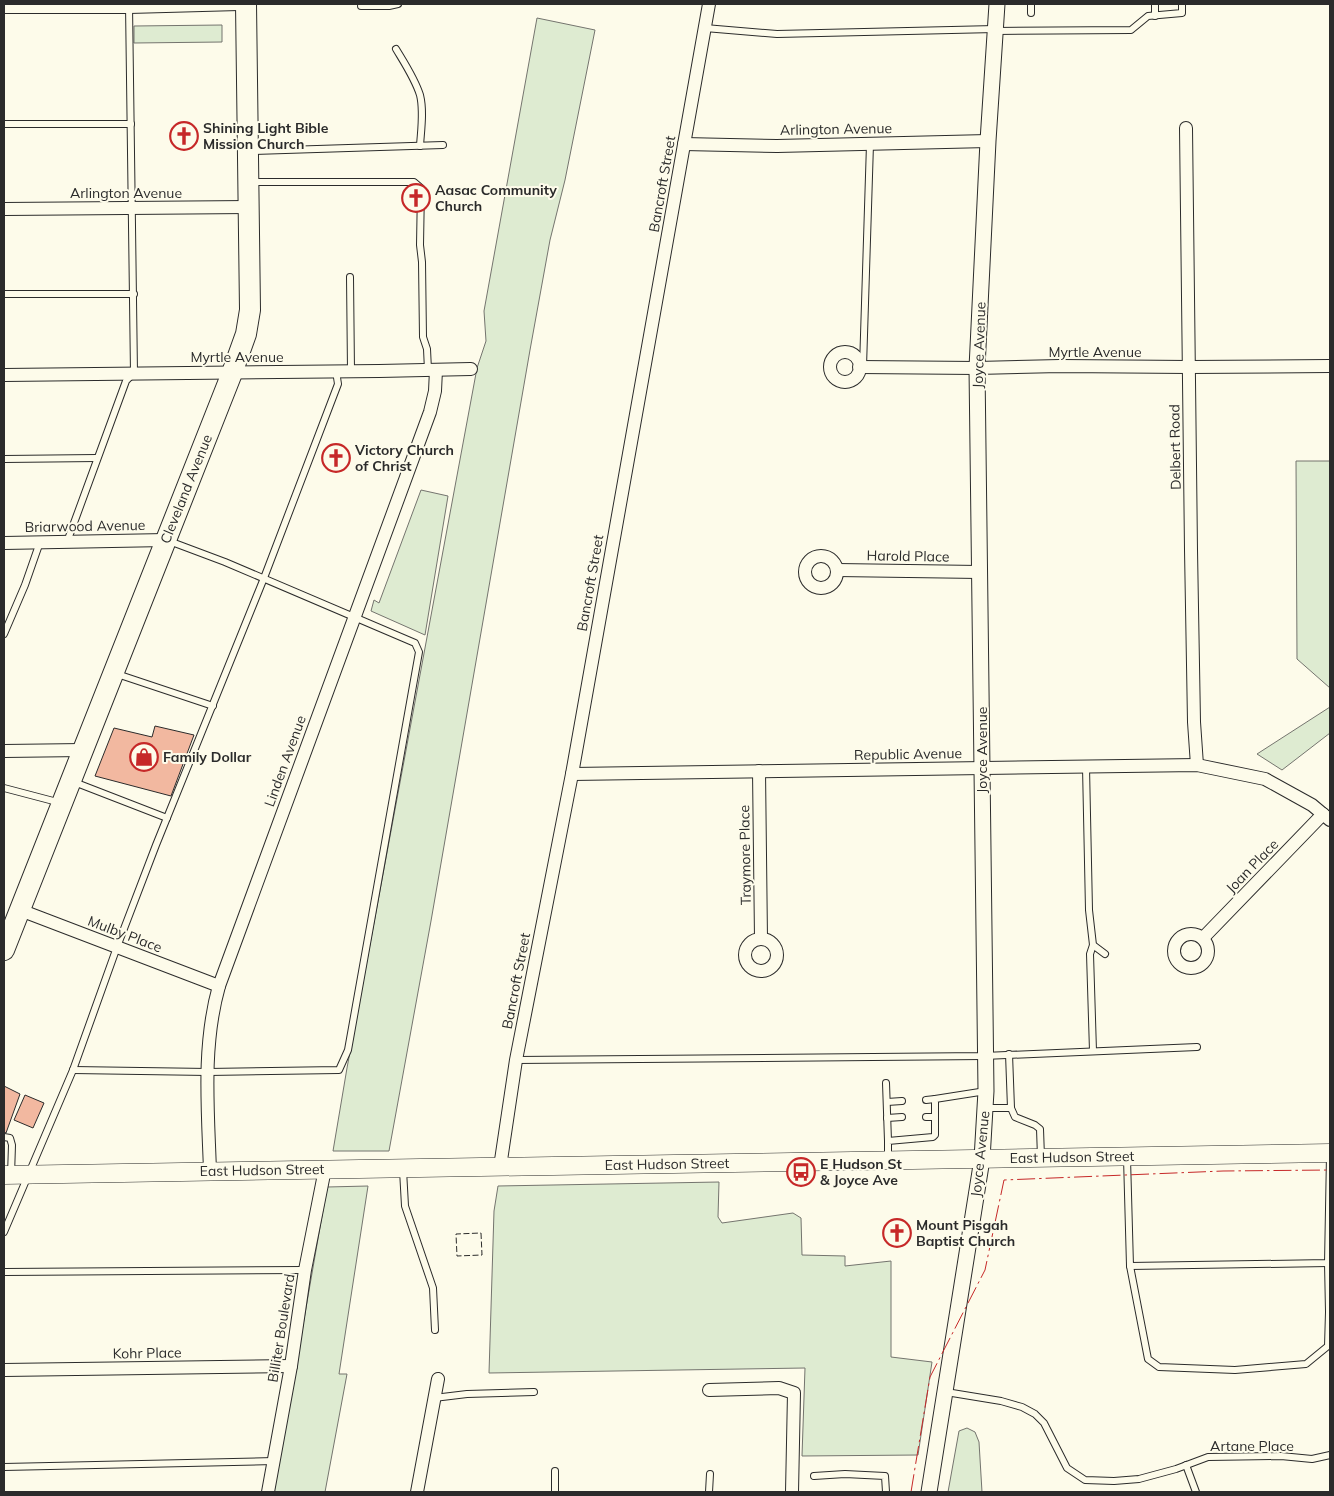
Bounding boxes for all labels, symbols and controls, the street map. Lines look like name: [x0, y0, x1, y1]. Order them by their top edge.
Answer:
place label: Shining Light Bible Mission Church: [203, 119, 329, 153]
street label: Arlington Avenue: [780, 119, 892, 139]
church icon: Shining Light Bible Mission Church: [169, 121, 199, 151]
street label: Bancroft Street: [645, 134, 679, 234]
place label: Aasac Community Church: [435, 181, 557, 215]
church icon: Aasac Community Church: [401, 183, 431, 213]
street label: Arlington Avenue: [70, 184, 182, 202]
street label: Joyce Avenue: [968, 301, 990, 389]
street label: Myrtle Avenue: [1048, 343, 1142, 361]
street label: Myrtle Avenue: [190, 348, 284, 366]
street label: Delbert Road: [1165, 404, 1185, 490]
street label: Cleveland Avenue: [156, 432, 216, 546]
place label: Victory Church of Christ: [354, 441, 454, 475]
church icon: Victory Church of Christ: [321, 443, 351, 473]
street label: Briarwood Avenue: [24, 516, 146, 536]
street label: Bancroft Street: [573, 533, 607, 633]
street label: Harold Place: [866, 546, 950, 566]
street label: Joyce Avenue: [973, 707, 991, 793]
street label: Linden Avenue: [260, 713, 310, 809]
shop icon: Family Dollar: [129, 742, 159, 772]
street label: Republic Avenue: [854, 744, 962, 764]
place label: Family Dollar: [163, 748, 252, 766]
street label: Traymore Place: [735, 805, 755, 905]
street label: Joan Place: [1222, 835, 1282, 897]
street label: Mulby Place: [85, 912, 165, 956]
street label: Bancroft Street: [498, 931, 534, 1031]
street label: Joyce Avenue: [967, 1110, 993, 1198]
street label: East Hudson Street: [1010, 1147, 1135, 1167]
street label: East Hudson Street: [605, 1154, 730, 1174]
place label: E Hudson St & Joyce Ave: [820, 1155, 903, 1189]
bus stop icon: E Hudson St & Joyce Ave: [786, 1157, 816, 1187]
street label: East Hudson Street: [200, 1160, 325, 1180]
place label: Mount Pisgah Baptist Church: [916, 1216, 1015, 1250]
church icon: Mount Pisgah Baptist Church: [882, 1218, 912, 1248]
street label: Billiter Boulevard: [264, 1272, 298, 1384]
street label: Kohr Place: [112, 1343, 182, 1363]
street label: Artane Place: [1210, 1437, 1294, 1455]

